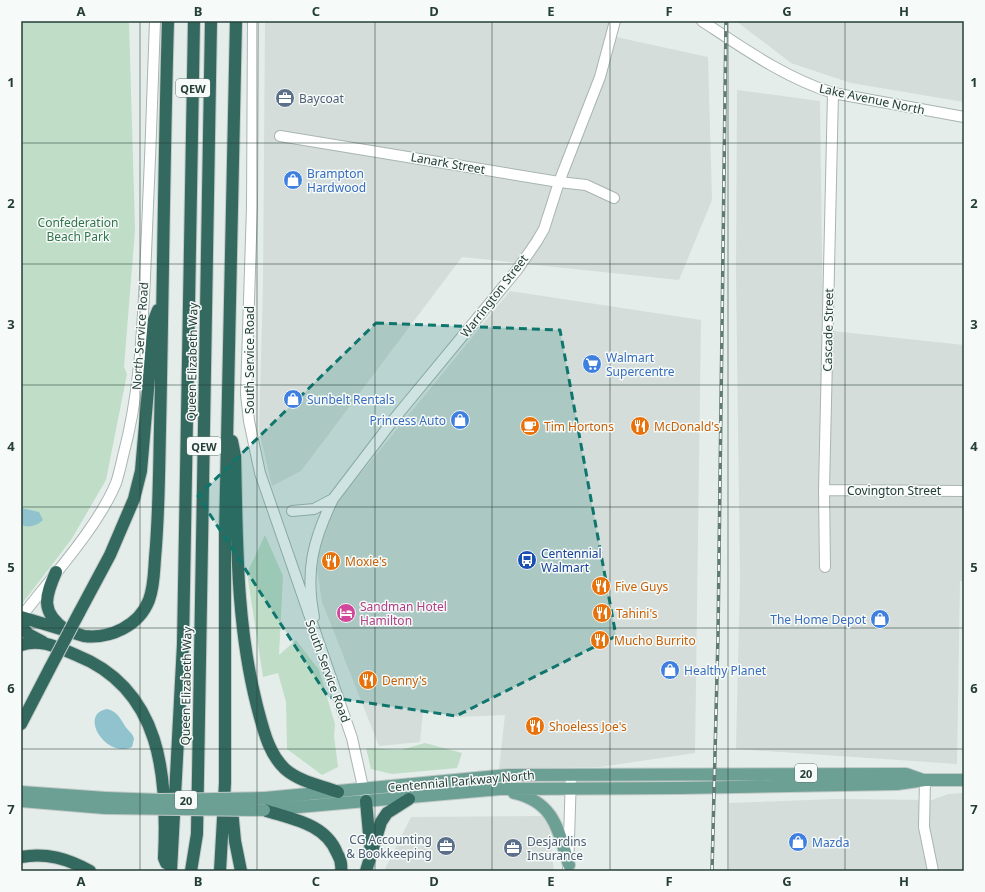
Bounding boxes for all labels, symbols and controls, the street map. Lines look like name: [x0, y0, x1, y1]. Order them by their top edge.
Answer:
text: A: [77, 2, 86, 20]
text: B: [194, 2, 202, 20]
text: C: [312, 2, 320, 20]
text: D: [429, 2, 439, 20]
text: E: [547, 2, 555, 20]
text: F: [665, 2, 673, 20]
text: G: [782, 2, 792, 20]
text: H: [899, 2, 909, 20]
text: 1: [7, 73, 15, 91]
text: 1: [970, 73, 978, 91]
road number: QEW: [176, 79, 210, 97]
street label: Lake Avenue North: [818, 79, 926, 119]
office icon: Baycoat: [274, 87, 296, 109]
place label: Baycoat: [299, 90, 344, 107]
street label: Lanark Street: [410, 148, 487, 178]
place label: Brampton Hardwood: [307, 165, 366, 196]
shop icon: Brampton Hardwood: [282, 169, 304, 191]
text: 2: [7, 194, 15, 212]
text: 2: [970, 194, 978, 212]
park label: Confederation Beach Park: [38, 214, 118, 245]
street label: Warrington Street: [456, 250, 532, 341]
street label: North Service Road: [128, 281, 152, 391]
street label: Cascade Street: [819, 288, 837, 372]
street label: Queen Elizabeth Way: [182, 302, 202, 422]
street label: South Service Road: [241, 306, 258, 414]
text: 3: [7, 315, 15, 333]
text: 3: [970, 315, 978, 333]
place label: Walmart Supercentre: [606, 349, 675, 380]
supermarket icon: Walmart Supercentre: [581, 353, 603, 375]
shop icon: Sunbelt Rentals: [282, 388, 304, 410]
place label: Sunbelt Rentals: [307, 391, 395, 408]
shop icon: Princess Auto: [449, 409, 471, 431]
place label: Princess Auto: [369, 412, 446, 429]
cafe icon: Tim Hortons: [519, 415, 541, 437]
restaurant icon: McDonald's: [629, 415, 651, 437]
place label: Tim Hortons: [544, 418, 614, 435]
place label: McDonald's: [654, 418, 720, 435]
text: 4: [7, 437, 15, 455]
road number: QEW: [187, 437, 221, 455]
text: 4: [970, 437, 978, 455]
street label: Covington Street: [847, 482, 942, 499]
place label: Centennial Walmart: [541, 545, 602, 576]
bus stop icon: Centennial Walmart: [516, 549, 538, 571]
restaurant icon: Moxie's: [320, 550, 342, 572]
place label: Moxie's: [345, 553, 387, 570]
text: 5: [7, 558, 15, 576]
text: 5: [970, 558, 978, 576]
restaurant icon: Five Guys: [590, 575, 612, 597]
place label: Five Guys: [615, 578, 669, 595]
place label: Sandman Hotel Hamilton: [360, 598, 447, 629]
hotel icon: Sandman Hotel Hamilton: [335, 602, 357, 624]
restaurant icon: Tahini's: [591, 602, 613, 624]
place label: Tahini's: [616, 605, 658, 622]
shop icon: The Home Depot: [869, 608, 891, 630]
place label: The Home Depot: [770, 611, 867, 628]
street label: South Service Road: [302, 617, 354, 725]
street label: Queen Elizabeth Way: [176, 626, 196, 746]
restaurant icon: Mucho Burrito: [589, 629, 611, 651]
place label: Mucho Burrito: [614, 632, 696, 649]
shop icon: Healthy Planet: [659, 659, 681, 681]
place label: Healthy Planet: [684, 662, 767, 679]
restaurant icon: Denny's: [357, 669, 379, 691]
place label: Denny's: [382, 672, 427, 689]
text: 6: [7, 679, 15, 697]
text: 6: [970, 679, 978, 697]
restaurant icon: Shoeless Joe's: [524, 715, 546, 737]
place label: Shoeless Joe's: [549, 718, 627, 735]
road number: 20: [795, 764, 817, 782]
street label: Centennial Parkway North: [387, 766, 535, 796]
road number: 20: [175, 791, 197, 809]
text: 7: [7, 800, 15, 818]
text: 7: [970, 800, 978, 818]
place label: CG Accounting & Bookkeeping: [346, 831, 432, 862]
shop icon: Mazda: [787, 831, 809, 853]
place label: Desjardins Insurance: [527, 833, 587, 864]
place label: Mazda: [812, 834, 849, 851]
office icon: CG Accounting & Bookkeeping: [435, 835, 457, 857]
office icon: Desjardins Insurance: [502, 837, 524, 859]
text: A: [77, 872, 86, 890]
text: B: [194, 872, 202, 890]
text: C: [312, 872, 320, 890]
text: D: [429, 872, 439, 890]
text: E: [547, 872, 555, 890]
text: F: [665, 872, 673, 890]
text: G: [782, 872, 792, 890]
text: H: [899, 872, 909, 890]

